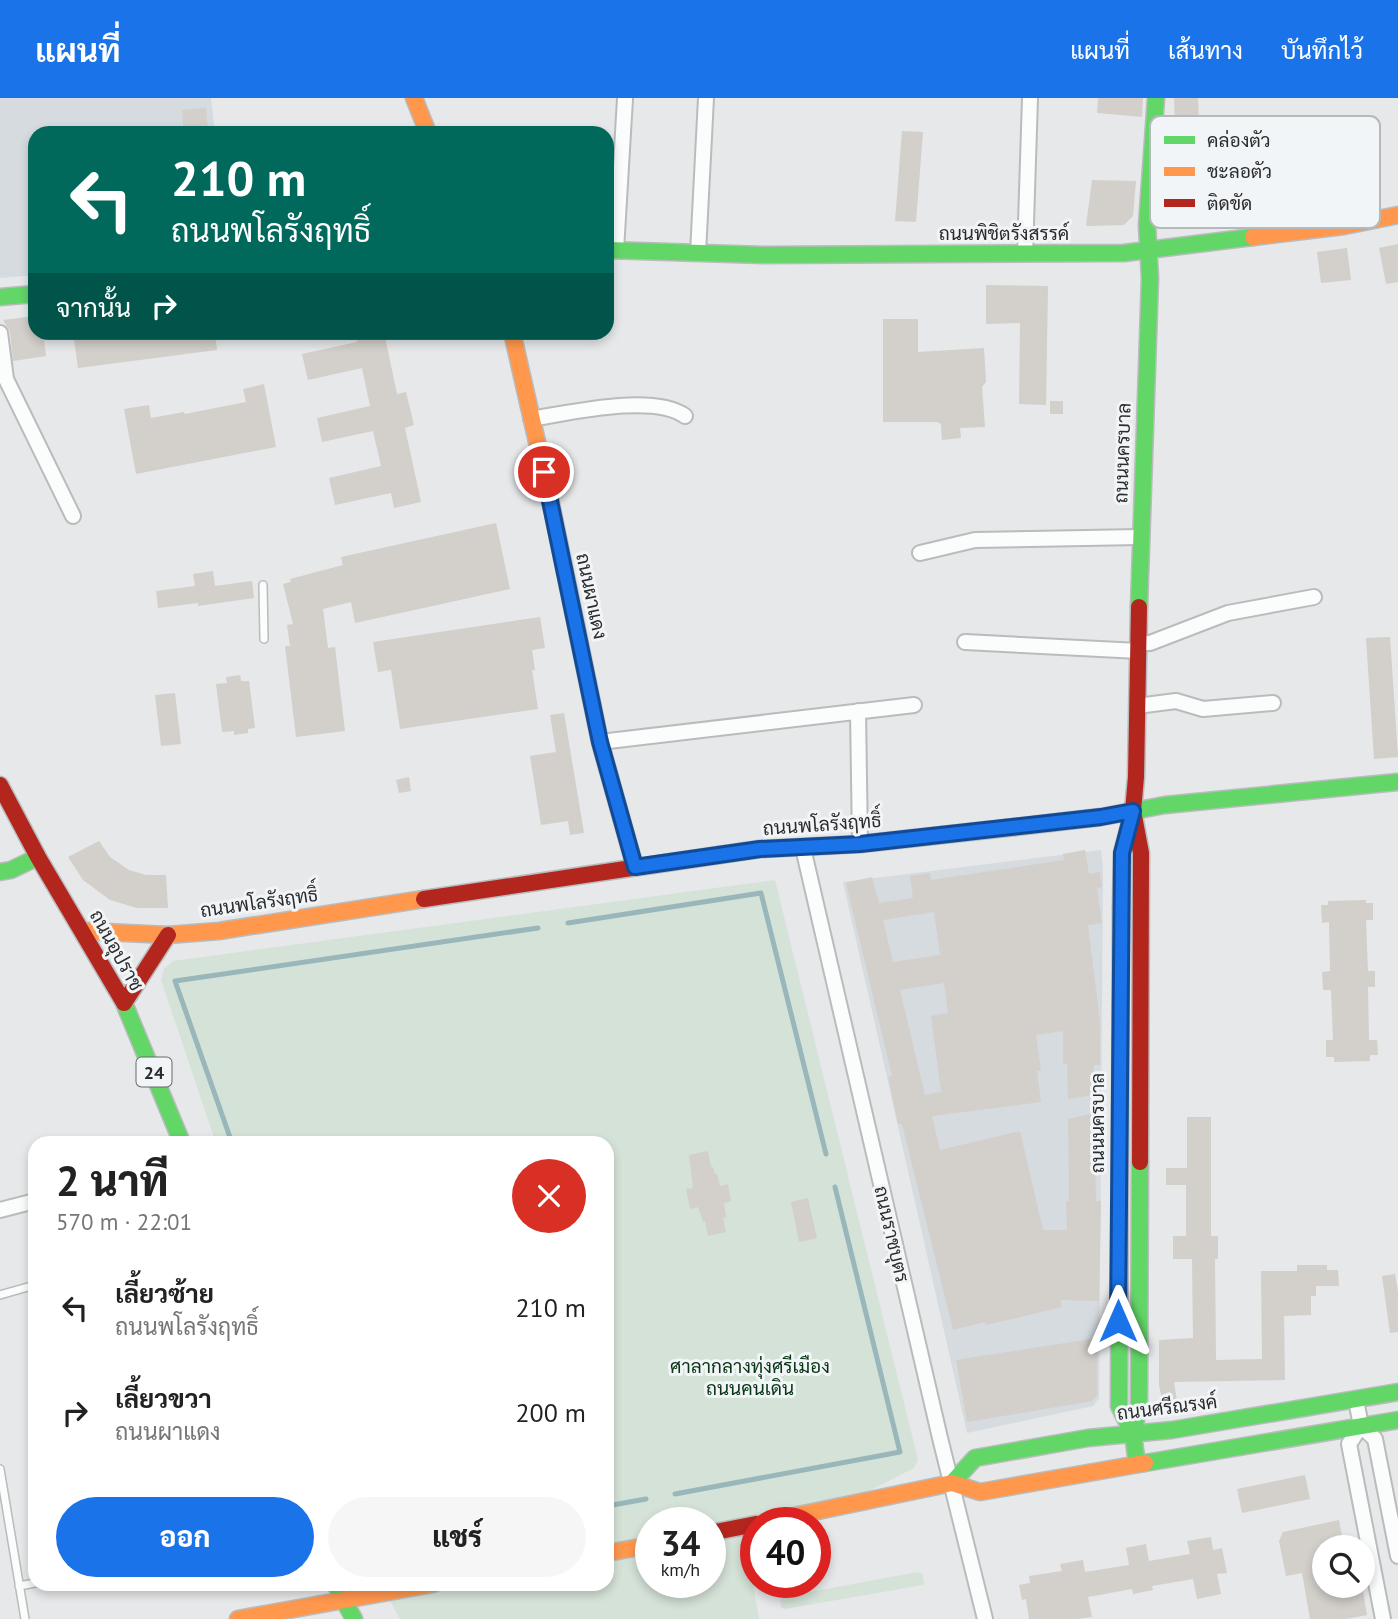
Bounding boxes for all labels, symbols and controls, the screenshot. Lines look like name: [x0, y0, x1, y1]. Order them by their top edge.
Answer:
text: แผนที่: [35, 28, 121, 71]
text: แผนที่: [1070, 35, 1130, 66]
text: เส้นทาง: [1168, 35, 1243, 66]
text: บันทึกไว้: [1281, 35, 1363, 66]
legend: [1150, 116, 1380, 228]
text: คล่องตัว: [1207, 128, 1271, 152]
text: 210 m: [171, 146, 306, 210]
icon: left: [56, 154, 147, 245]
text: ชะลอตัว: [1207, 159, 1272, 183]
text: ติดขัด: [1207, 191, 1252, 215]
text: ถนนพโลรังฤทธิ์: [171, 209, 371, 251]
street label: ถนนพิชิตรังสรรค์: [939, 221, 1069, 245]
icon: right: [145, 287, 183, 325]
text: จากนั้น: [56, 291, 131, 324]
street label: ถนนนครบาล: [1108, 402, 1136, 504]
pin: [514, 442, 574, 502]
icon: arrive: [525, 453, 563, 491]
street label: ถนนผาแดง: [571, 551, 613, 641]
street label: ถนนพโลรังฤทธิ์: [761, 802, 882, 840]
street label: ถนนพโลรังฤทธิ์: [198, 876, 319, 922]
street label: ถนนอุปราช: [84, 905, 149, 995]
road number: 24: [136, 1057, 172, 1086]
street label: ถนนนครบาล: [1085, 1073, 1109, 1173]
text: 2 นาที: [56, 1153, 168, 1208]
button: close: [512, 1159, 586, 1233]
street label: ถนนราชบุตร: [868, 1183, 915, 1285]
text: 570 m · 22:01: [56, 1207, 192, 1236]
text: เลี้ยวซ้าย: [115, 1277, 214, 1310]
position arrow: [1081, 1284, 1155, 1358]
icon: left: [56, 1289, 94, 1327]
text: 210 m: [515, 1291, 586, 1324]
text: ถนนพโลรังฤทธิ์: [115, 1312, 259, 1341]
park label: ศาลากลางทุ่งศรีเมือง ถนนคนเดิน: [670, 1354, 830, 1400]
text: เลี้ยวขวา: [115, 1382, 212, 1415]
street label: ถนนศรีณรงค์: [1115, 1389, 1219, 1425]
icon: right: [56, 1394, 94, 1432]
text: 200 m: [515, 1396, 586, 1429]
text: ถนนผาแดง: [115, 1417, 221, 1446]
button: ออก: [56, 1497, 314, 1577]
button: แชร์: [328, 1497, 586, 1577]
speed limit sign: 40: [740, 1507, 831, 1598]
text: 34: [661, 1520, 700, 1566]
map controls: [1312, 1535, 1375, 1598]
button: search: [1312, 1535, 1375, 1598]
text: km/h: [661, 1558, 700, 1581]

